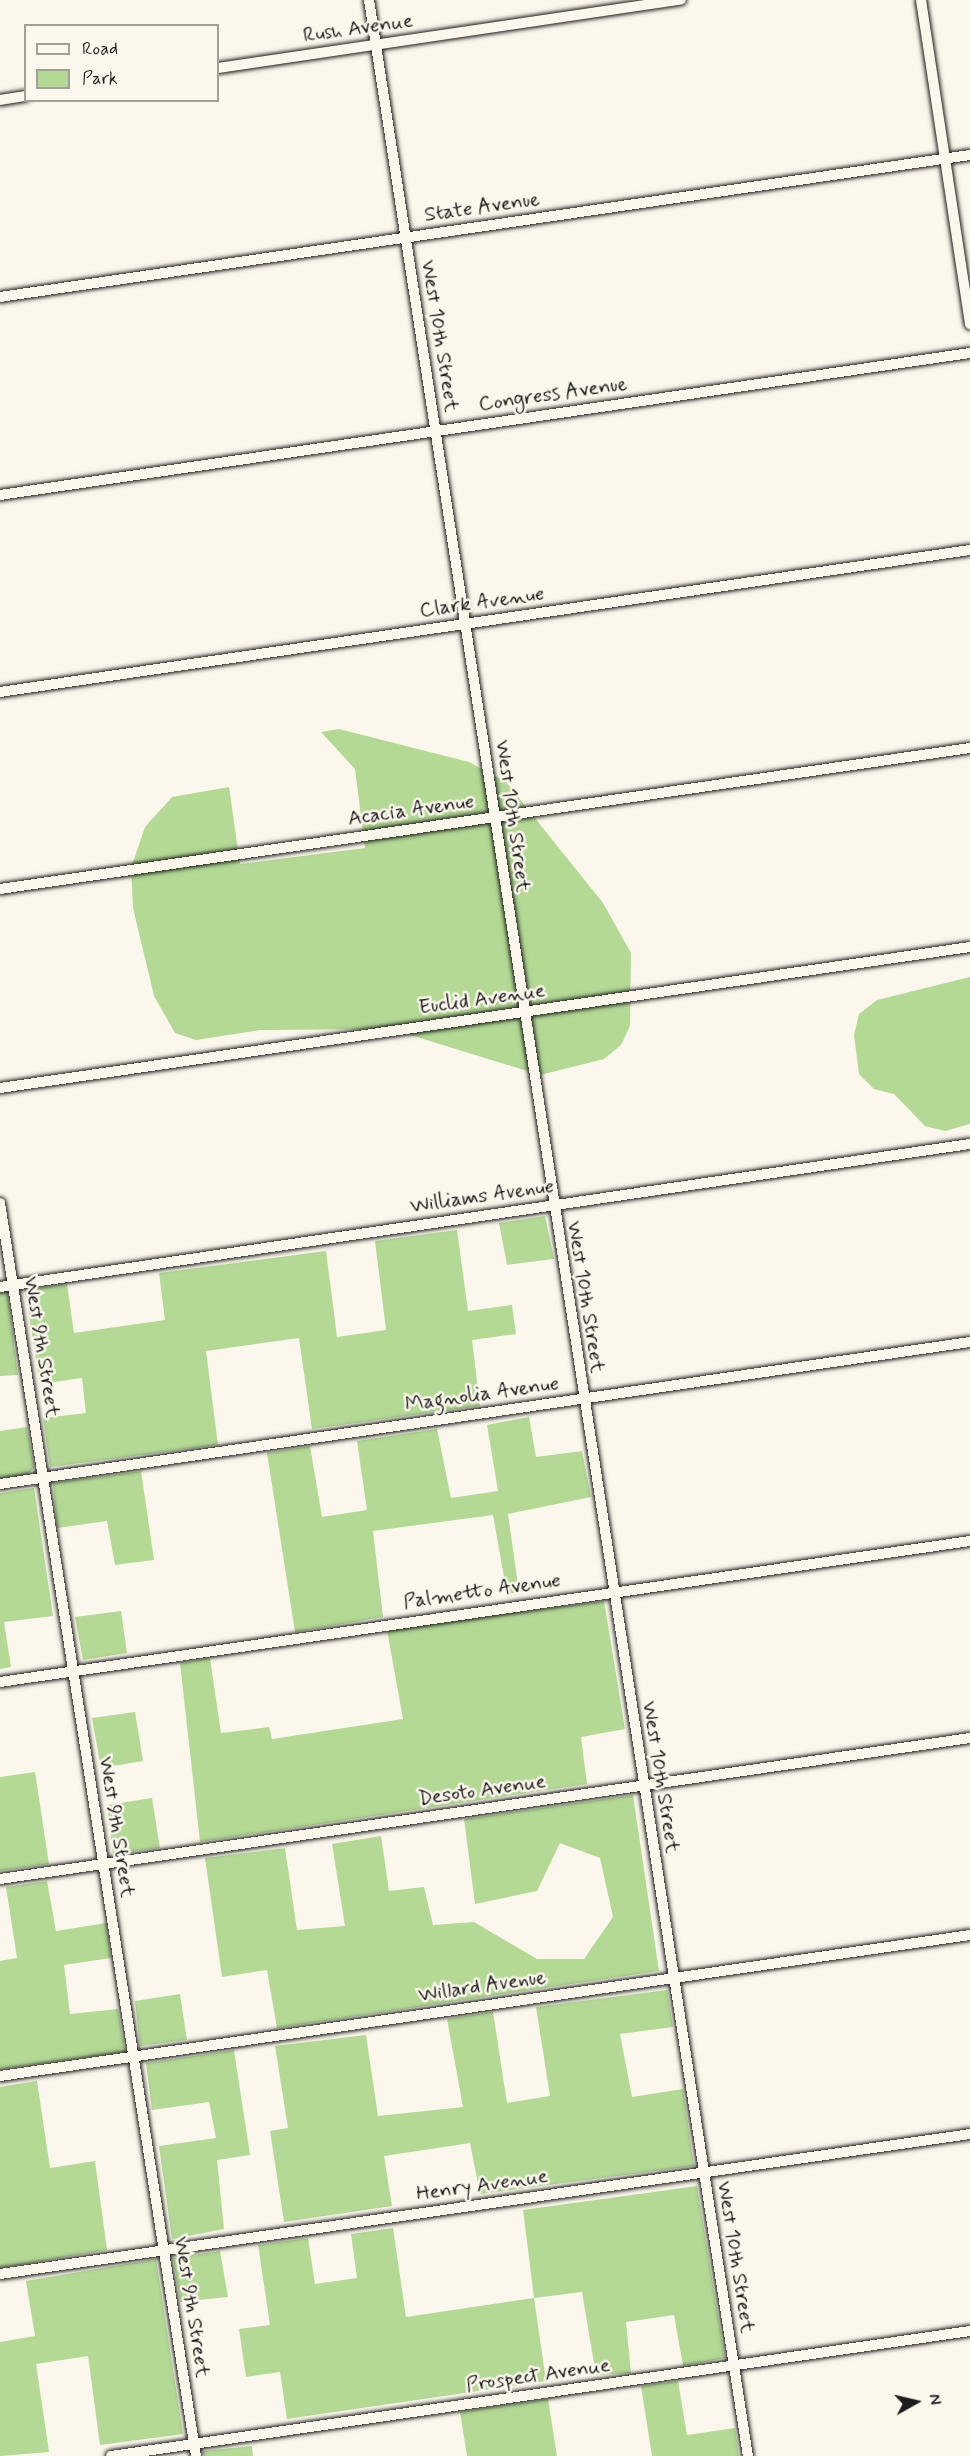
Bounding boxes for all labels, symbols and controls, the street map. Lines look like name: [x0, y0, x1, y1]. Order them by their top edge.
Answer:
street label: Rush Avenue: [301, 8, 415, 48]
legend: [24, 24, 219, 102]
text: Road: [82, 37, 118, 61]
text: Park: [82, 67, 118, 91]
street label: State Avenue: [421, 186, 543, 228]
street label: West 10th Street: [416, 258, 464, 414]
street label: Congress Avenue: [475, 371, 631, 417]
street label: Clark Avenue: [419, 581, 545, 623]
street label: West 10th Street: [490, 738, 536, 894]
street label: Acacia Avenue: [345, 788, 477, 832]
street label: Euclid Avenue: [420, 978, 544, 1020]
street label: Williams Avenue: [406, 1173, 558, 1219]
street label: West 10th Street: [562, 1219, 610, 1375]
street label: West 9th Street: [18, 1275, 66, 1419]
street label: Magnolia Avenue: [402, 1371, 562, 1417]
street label: Palmetto Avenue: [400, 1567, 564, 1615]
street label: West 10th Street: [637, 1699, 685, 1855]
street label: West 9th Street: [93, 1755, 141, 1899]
street label: Desoto Avenue: [417, 1769, 547, 1811]
street label: Willard Avenue: [414, 1964, 550, 2008]
street label: Henry Avenue: [418, 2164, 546, 2206]
street label: West 10th Street: [712, 2179, 760, 2335]
street label: West 9th Street: [168, 2235, 216, 2379]
street label: Prospect Avenue: [464, 2352, 612, 2398]
north arrow: [886, 2372, 946, 2432]
text: N: [923, 2393, 945, 2406]

